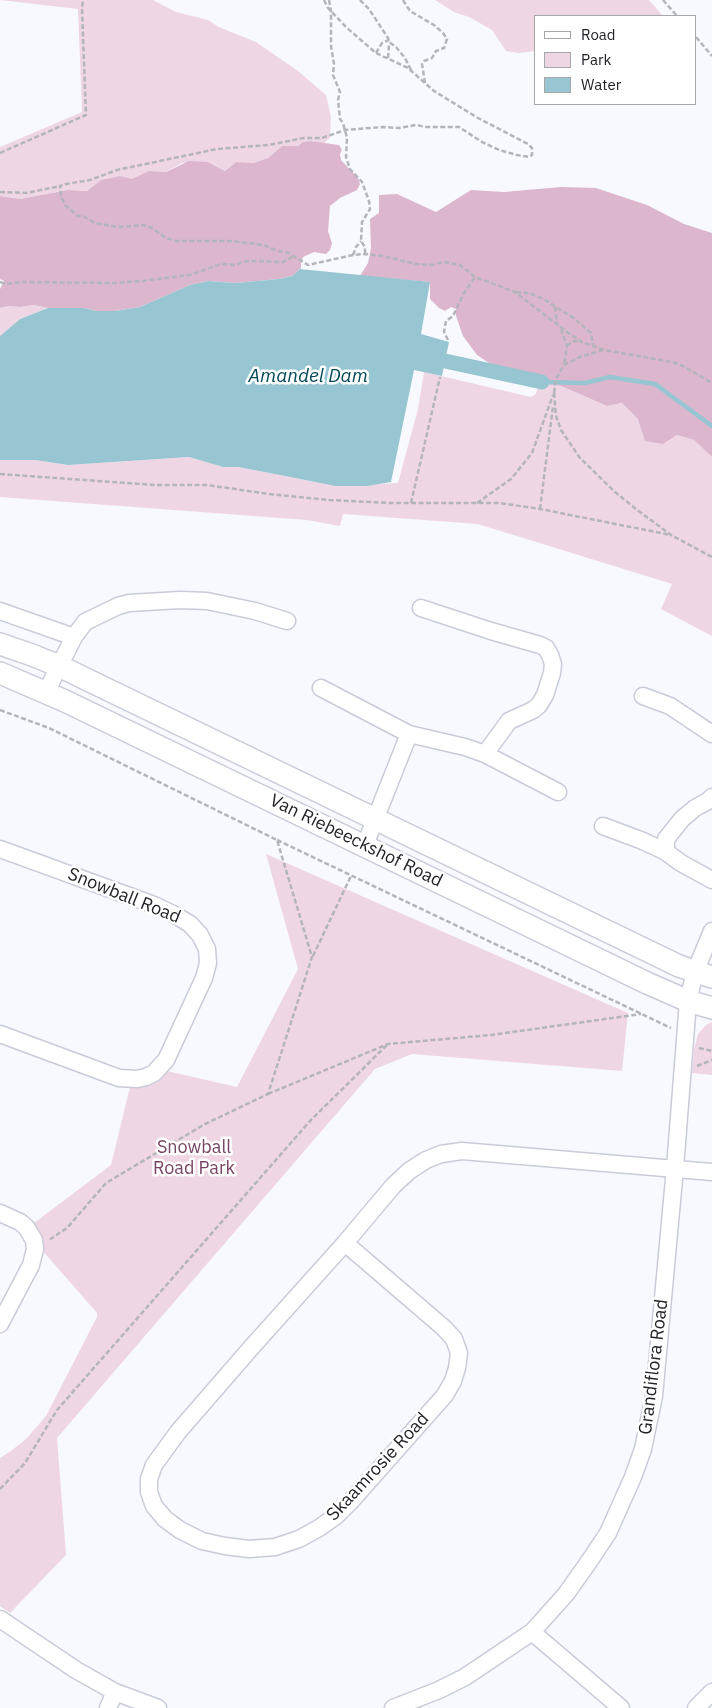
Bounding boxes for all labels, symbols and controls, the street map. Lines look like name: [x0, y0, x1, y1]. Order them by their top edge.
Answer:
legend: [534, 15, 697, 105]
text: Road: [581, 25, 616, 44]
text: Park: [581, 50, 611, 69]
text: Water: [581, 75, 621, 94]
water label: Amandel Dam: [248, 366, 368, 388]
street label: Van Riebeeckshof Road: [266, 790, 446, 892]
street label: Snowball Road: [64, 864, 184, 928]
park label: Snowball Road Park: [153, 1137, 235, 1180]
street label: Grandiflora Road: [635, 1298, 673, 1436]
street label: Skaamrosie Road: [322, 1408, 434, 1526]

